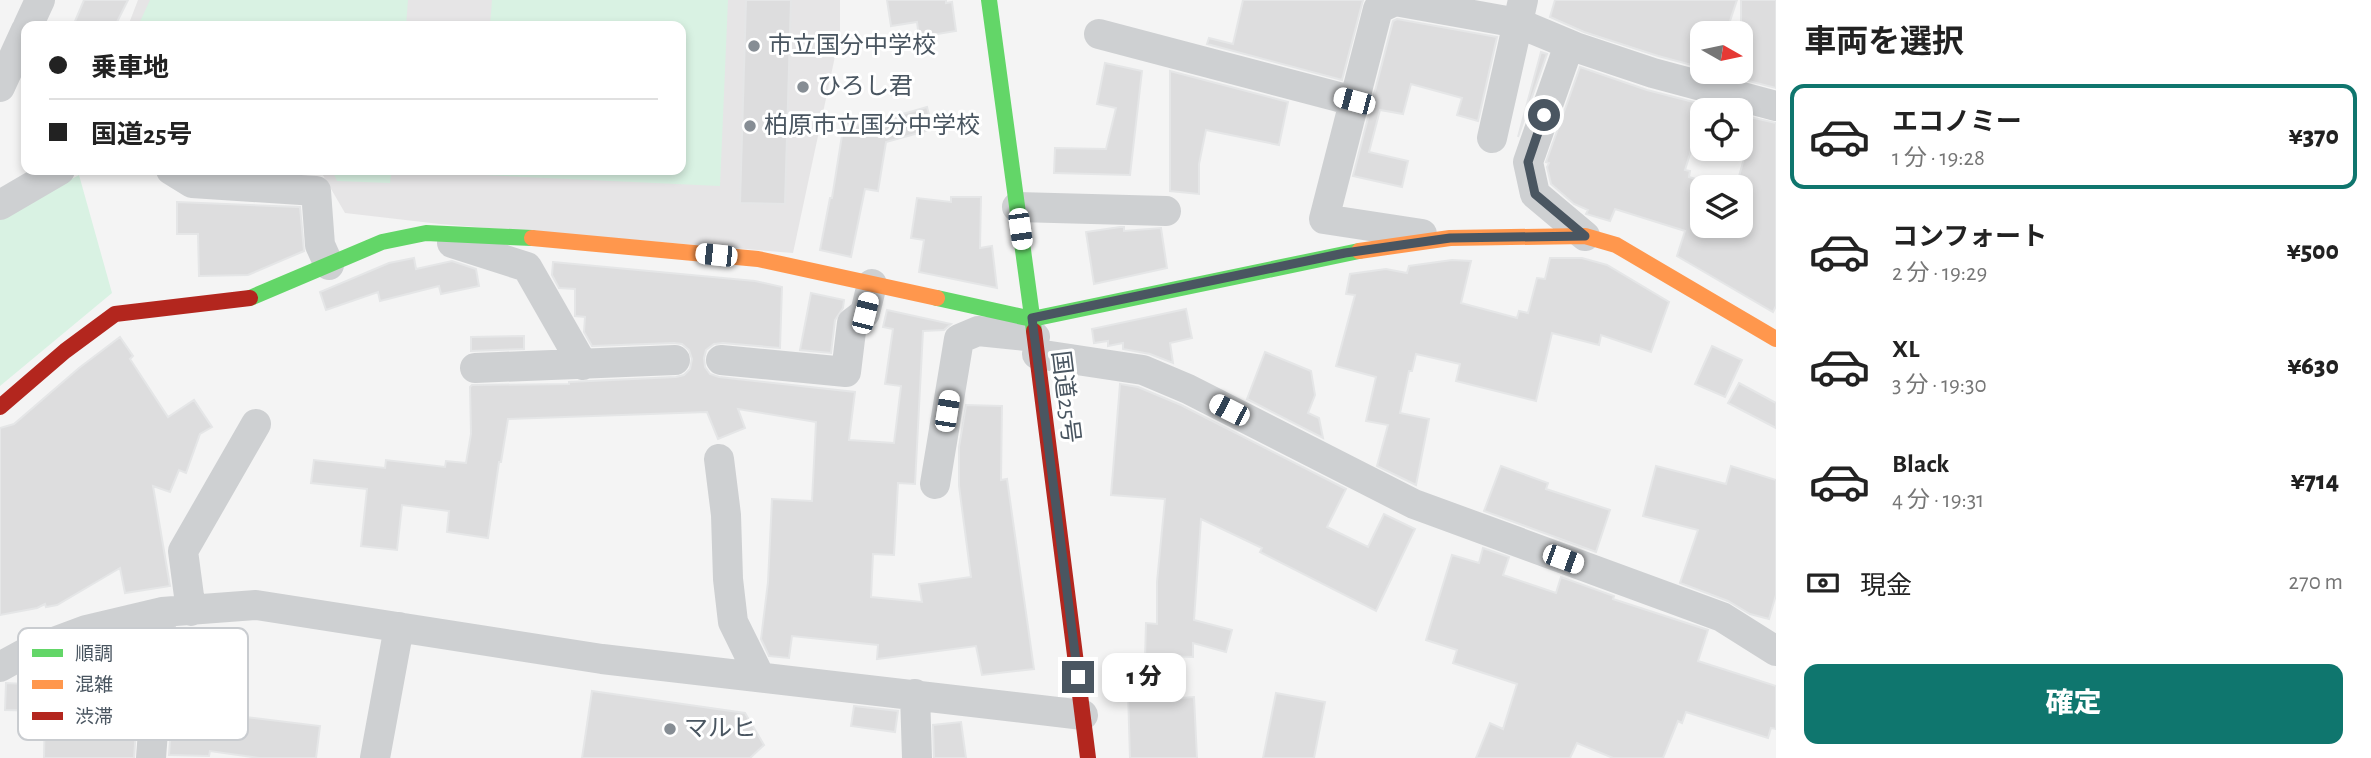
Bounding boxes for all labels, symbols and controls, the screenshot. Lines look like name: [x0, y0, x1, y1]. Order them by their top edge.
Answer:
north arrow: [1690, 21, 1754, 84]
map controls: [1690, 21, 1753, 238]
text: 車両を選択: [1804, 26, 1964, 58]
place label: 市立国分中学校: [768, 32, 936, 58]
marker: 市立国分中学校: [746, 38, 762, 54]
text: 乗車地: [91, 55, 169, 81]
place label: ひろし君: [817, 74, 913, 99]
marker: ひろし君: [795, 79, 811, 95]
car: [1331, 85, 1378, 117]
button: locate: [1690, 98, 1753, 161]
route start: [1528, 99, 1560, 131]
icon: car: [1808, 105, 1871, 168]
text: エコノミー: [1892, 109, 2022, 135]
place label: 柏原市立国分中学校: [764, 112, 980, 138]
marker: 柏原市立国分中学校: [742, 118, 758, 134]
text: 国道25号: [91, 122, 192, 148]
text: ¥370: [2288, 123, 2339, 149]
text: 1 分 · 19:28: [1892, 147, 1985, 170]
button: layers: [1690, 175, 1753, 238]
car: [1007, 207, 1034, 251]
icon: car: [1808, 220, 1871, 283]
text: コンフォート: [1892, 224, 2047, 250]
text: ¥500: [2286, 238, 2339, 264]
car: [695, 242, 738, 268]
text: 2 分 · 19:29: [1892, 262, 1987, 285]
car: [850, 290, 881, 336]
icon: car: [1808, 335, 1871, 398]
text: XL: [1892, 336, 1919, 362]
street label: 国道25号: [1047, 349, 1085, 445]
text: ¥630: [2287, 353, 2339, 379]
text: 3 分 · 19:30: [1892, 374, 1987, 397]
car: [934, 389, 961, 433]
car: [1206, 391, 1253, 429]
icon: car: [1808, 450, 1871, 513]
text: Black: [1892, 451, 1949, 477]
text: ¥714: [2290, 468, 2339, 494]
text: 4 分 · 19:31: [1892, 489, 1984, 512]
car: [1540, 542, 1587, 576]
icon: cash: [1804, 564, 1842, 602]
text: 270 m: [2289, 571, 2343, 594]
text: 現金: [1860, 573, 1912, 599]
legend: [18, 628, 248, 740]
text: 順調: [75, 644, 113, 664]
callout: 1 分: [1102, 652, 1186, 702]
route end: [1062, 661, 1094, 693]
button: 確定: [1804, 664, 2343, 744]
text: 1 分: [1127, 666, 1161, 689]
text: 混雑: [75, 674, 113, 695]
text: 渋滞: [75, 706, 113, 727]
place label: マルヒ: [684, 717, 756, 741]
marker: マルヒ: [662, 721, 678, 737]

